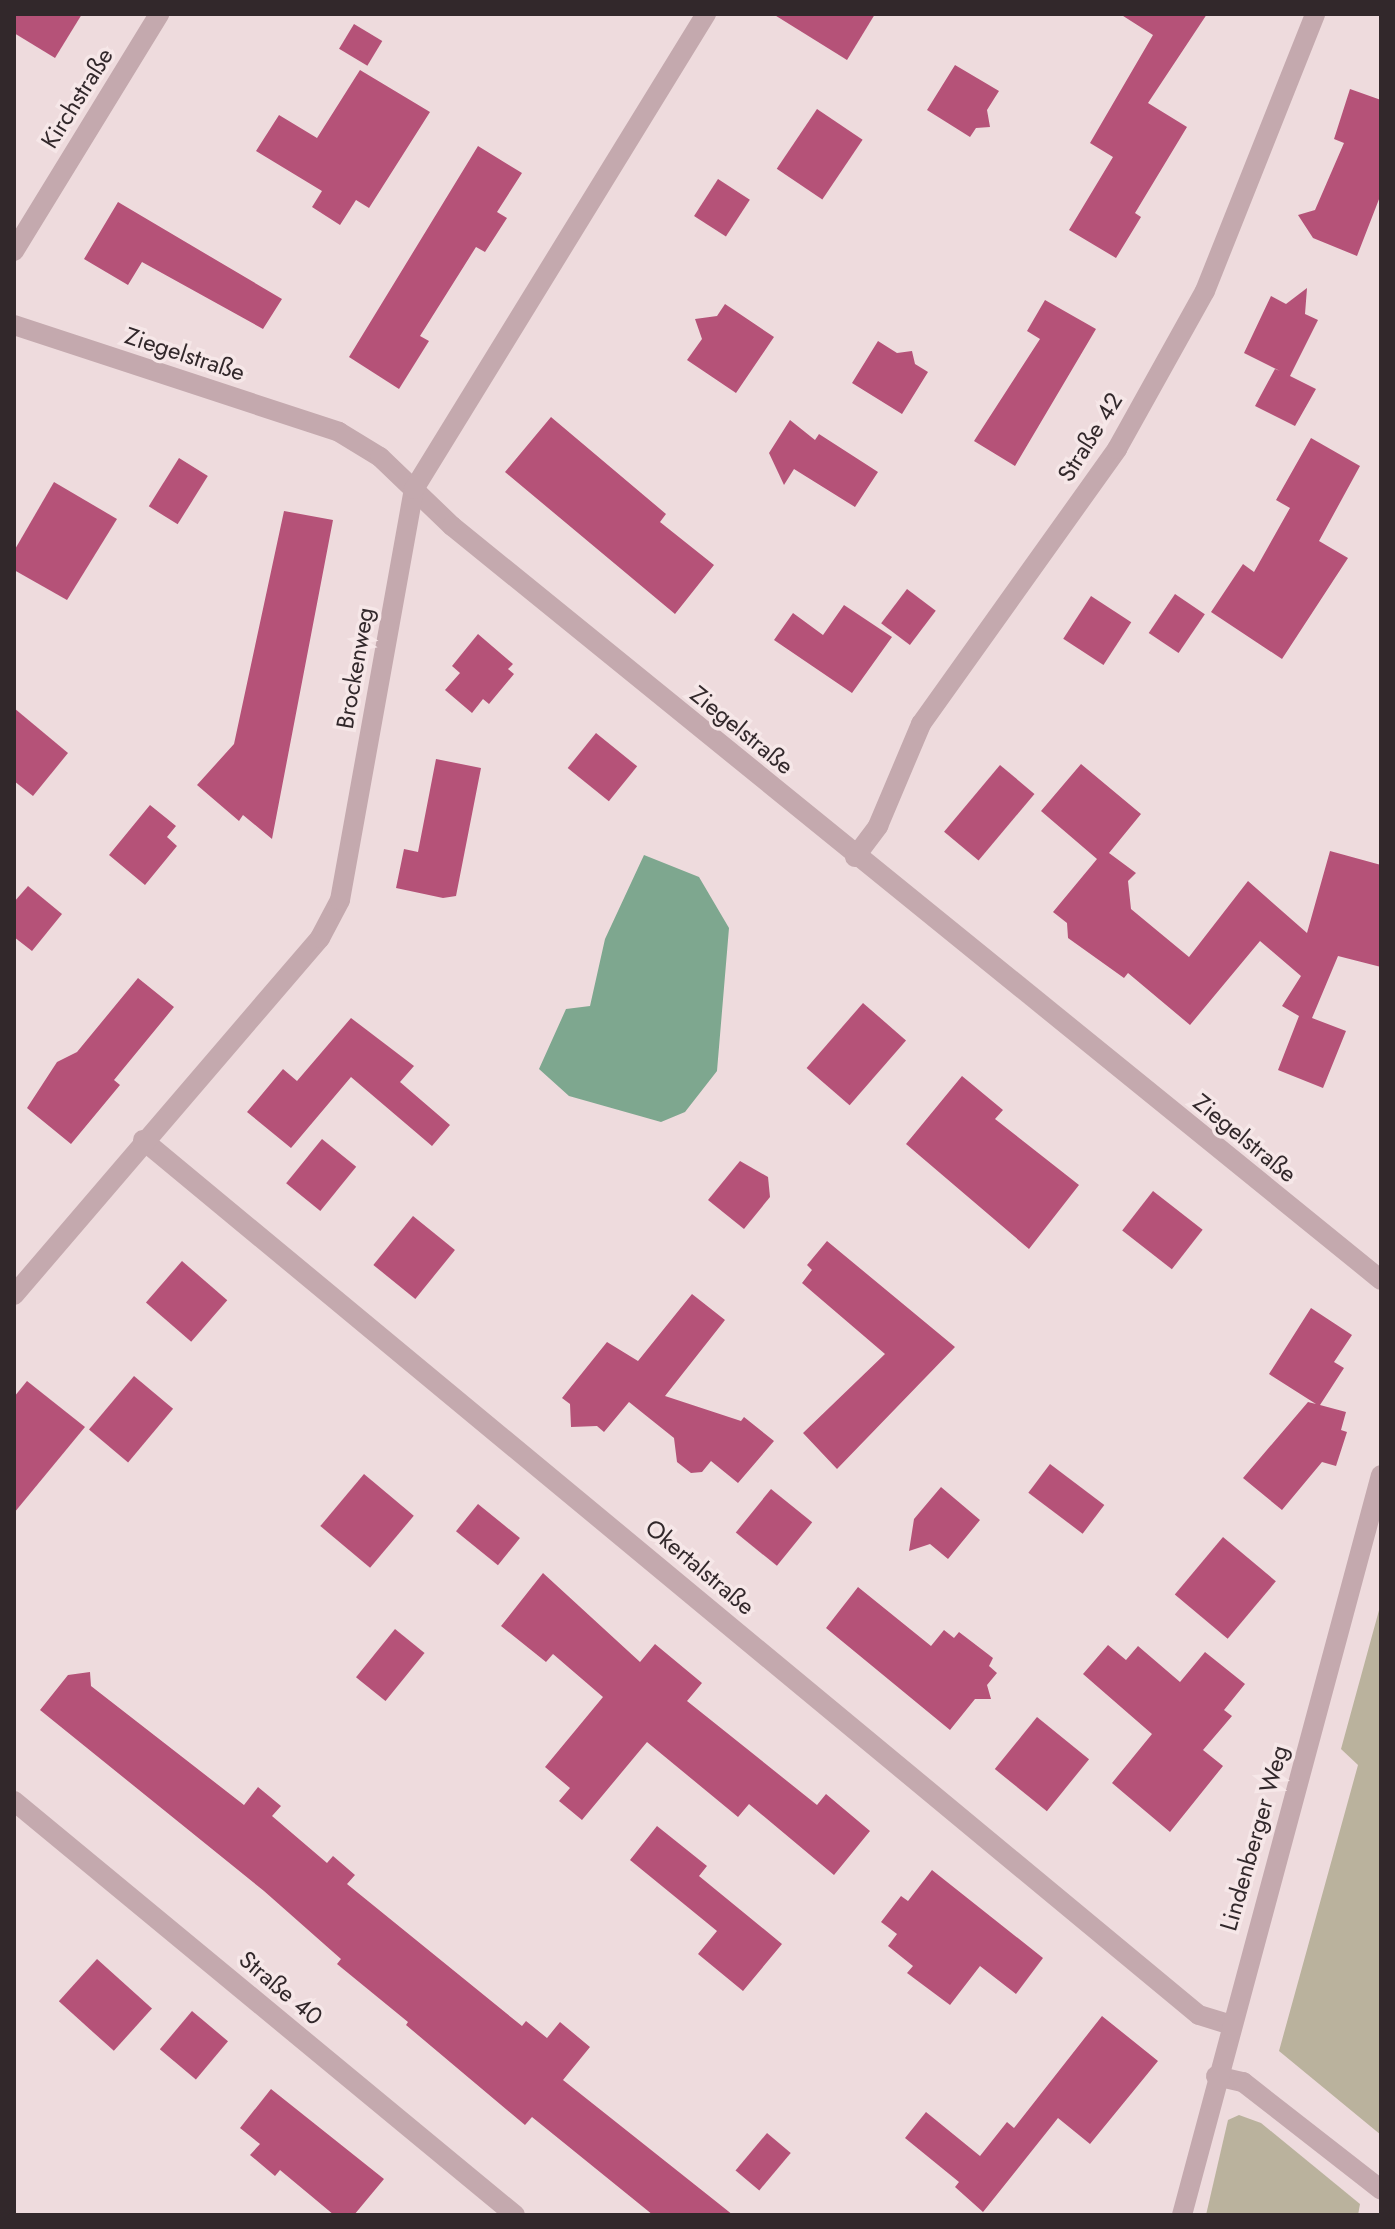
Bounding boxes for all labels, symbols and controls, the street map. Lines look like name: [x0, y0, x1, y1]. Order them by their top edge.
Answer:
street label: Kirchstraße: [35, 43, 119, 153]
street label: Ziegelstraße: [121, 321, 249, 387]
street label: Straße 42: [1051, 387, 1129, 487]
street label: Brockenweg: [330, 605, 380, 731]
street label: Ziegelstraße: [685, 680, 799, 780]
street label: Ziegelstraße: [1188, 1088, 1302, 1188]
street label: Okertalstraße: [640, 1513, 760, 1621]
street label: Lindenberger Weg: [1214, 1742, 1294, 1934]
street label: Straße 40: [233, 1945, 329, 2031]

